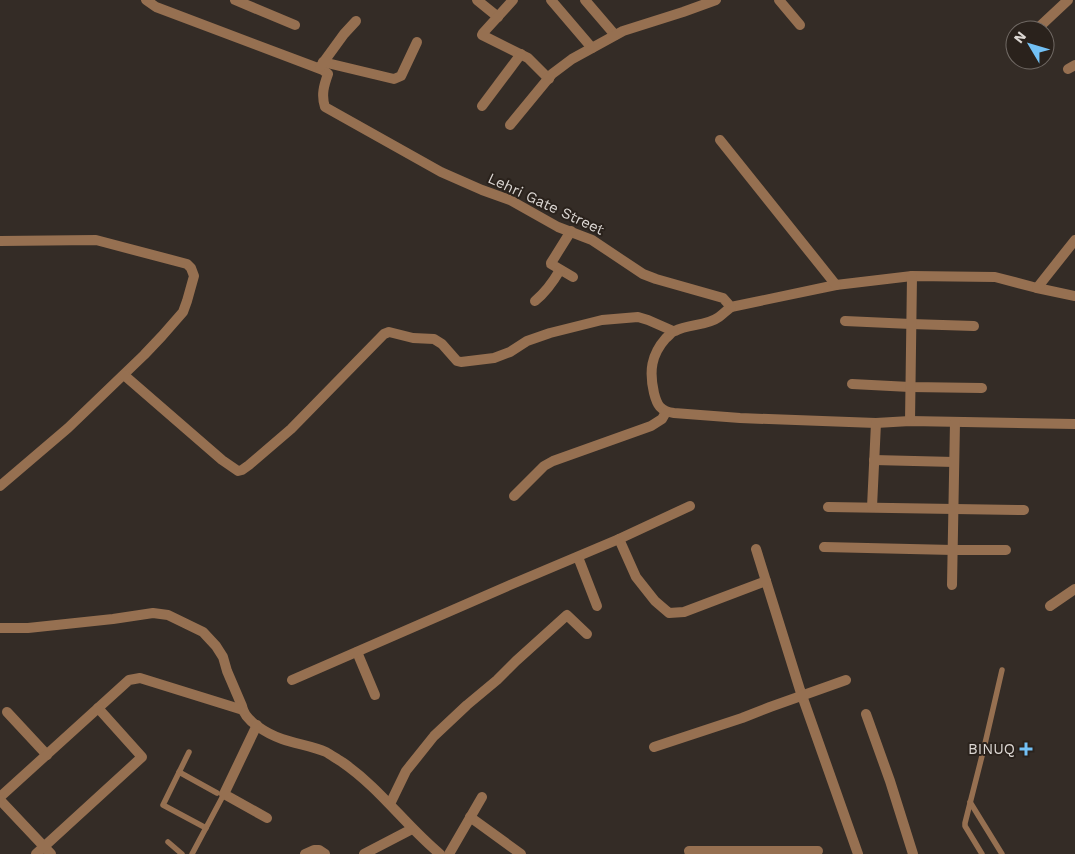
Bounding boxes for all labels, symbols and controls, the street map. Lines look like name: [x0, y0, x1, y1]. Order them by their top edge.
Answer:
north arrow: [1005, 20, 1055, 70]
text: N: [1010, 28, 1029, 46]
street label: Lehri Gate Street: [485, 169, 608, 239]
place label: BINUQ: [968, 740, 1015, 758]
marker: BINUQ: [1019, 742, 1033, 756]

